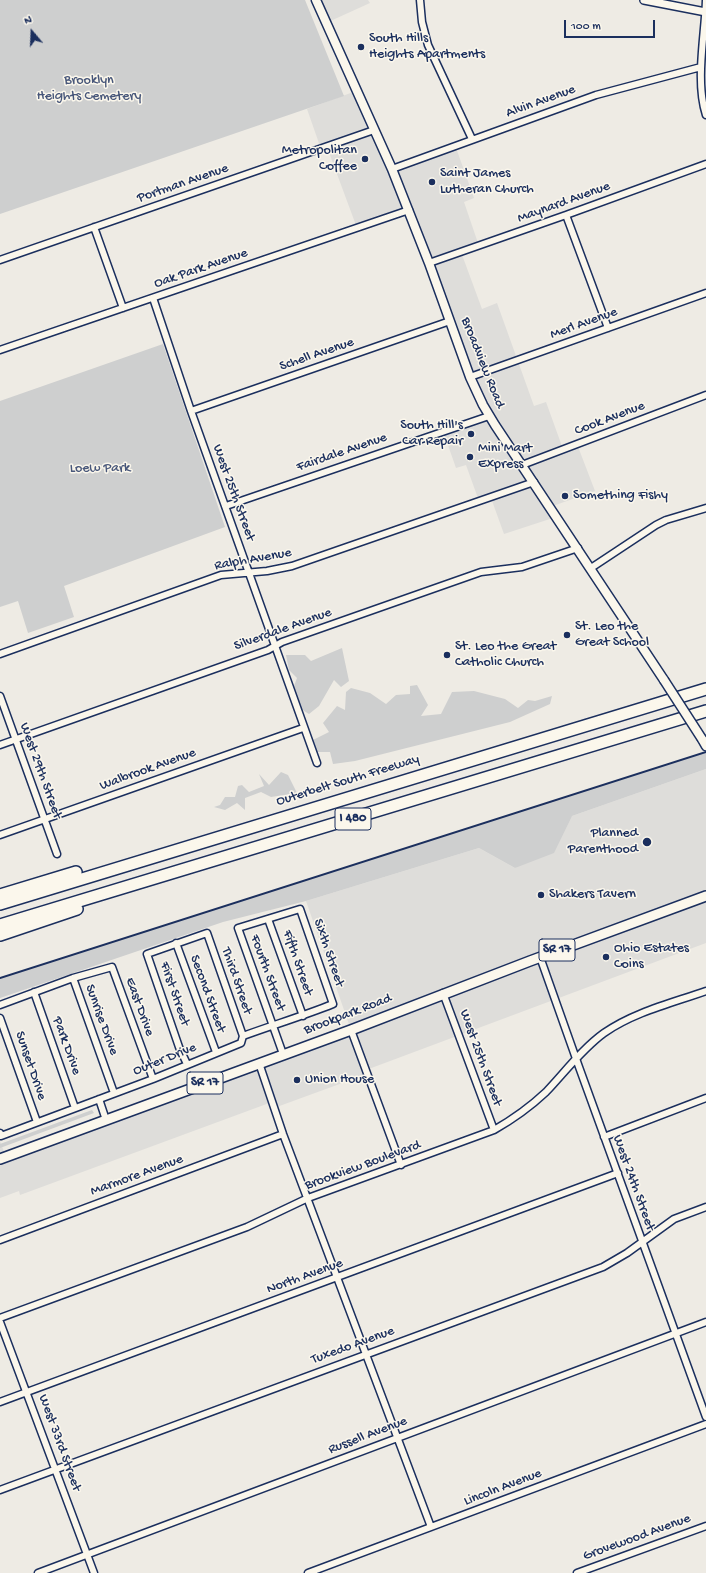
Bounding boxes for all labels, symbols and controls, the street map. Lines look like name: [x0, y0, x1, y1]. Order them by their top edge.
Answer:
north arrow: [12, 12, 52, 52]
scale bar: [566, 12, 657, 38]
text: N: [23, 14, 33, 27]
text: 100 m: [571, 20, 601, 34]
place label: South Hills Heights Apartments: [369, 31, 485, 64]
marker: South Hills Heights Apartments: [356, 42, 366, 52]
park label: Brooklyn Heights Cemetery: [37, 73, 141, 106]
street label: Alvin Avenue: [504, 82, 578, 122]
place label: Metropolitan Coffee: [282, 143, 357, 176]
marker: Metropolitan Coffee: [360, 154, 370, 164]
street label: Portman Avenue: [135, 161, 231, 207]
place label: Saint James Lutheran Church: [440, 166, 534, 198]
marker: Saint James Lutheran Church: [427, 177, 437, 187]
street label: Maynard Avenue: [515, 178, 613, 228]
street label: Oak Park Avenue: [152, 245, 250, 293]
street label: Merl Avenue: [548, 304, 620, 344]
street label: Broadview Road: [456, 315, 508, 411]
street label: Schell Avenue: [278, 334, 356, 376]
street label: Cook Avenue: [573, 398, 647, 440]
place label: South Hill's Car Repair: [400, 418, 463, 450]
marker: South Hill's Car Repair: [466, 429, 476, 439]
street label: Fairdale Avenue: [295, 430, 389, 476]
place label: Mini Mart Express: [478, 441, 532, 474]
street label: West 25th Street: [208, 442, 258, 544]
marker: Mini Mart Express: [465, 452, 475, 462]
park label: Loew Park: [70, 461, 130, 477]
place label: Something Fishy: [573, 488, 668, 504]
marker: Something Fishy: [560, 491, 570, 501]
street label: Ralph Avenue: [213, 545, 293, 575]
street label: Silverdale Avenue: [232, 605, 334, 655]
place label: St. Leo the Great School: [575, 619, 649, 652]
marker: St. Leo the Great School: [562, 630, 572, 640]
place label: St. Leo the Great Catholic Church: [455, 639, 556, 672]
marker: St. Leo the Great Catholic Church: [442, 650, 452, 660]
street label: West 29th Street: [15, 721, 65, 821]
street label: Walbrook Avenue: [98, 745, 198, 795]
street label: Outerbelt South Freeway: [274, 751, 422, 811]
road number: I 480: [335, 808, 371, 830]
place label: Planned Parenthood: [568, 826, 638, 858]
marker: Planned Parenthood: [641, 836, 653, 848]
place label: Shakers Tavern: [549, 887, 636, 903]
marker: Shakers Tavern: [536, 890, 546, 900]
street label: Sixth Street: [309, 917, 347, 989]
street label: Fifth Street: [278, 928, 316, 998]
street label: Fourth Street: [245, 933, 289, 1013]
road number: SR 17: [539, 939, 575, 961]
place label: Ohio Estates Coins: [614, 941, 689, 974]
street label: Third Street: [217, 945, 255, 1017]
marker: Ohio Estates Coins: [601, 952, 611, 962]
street label: Second Street: [185, 953, 229, 1035]
street label: First Street: [155, 960, 193, 1028]
street label: East Drive: [121, 975, 157, 1039]
street label: Sunrise Drive: [80, 982, 122, 1058]
street label: Brookpark Road: [302, 991, 394, 1039]
street label: West 25th Street: [455, 1007, 505, 1109]
street label: Park Drive: [48, 1015, 84, 1077]
street label: Sunset Drive: [10, 1029, 50, 1103]
street label: Outer Drive: [131, 1040, 199, 1080]
road number: SR 17: [187, 1072, 223, 1094]
place label: Union House: [305, 1072, 374, 1088]
marker: Union House: [292, 1075, 302, 1085]
street label: West 24th Street: [608, 1133, 658, 1233]
street label: Brookview Boulevard: [303, 1137, 423, 1195]
street label: Marmore Avenue: [88, 1151, 186, 1201]
street label: North Avenue: [265, 1255, 345, 1299]
street label: Tuxedo Avenue: [309, 1323, 397, 1369]
street label: West 33rd Street: [34, 1392, 84, 1494]
street label: Russell Avenue: [326, 1413, 410, 1459]
street label: Lincoln Avenue: [462, 1465, 544, 1511]
street label: Grovewood Avenue: [581, 1511, 693, 1565]

